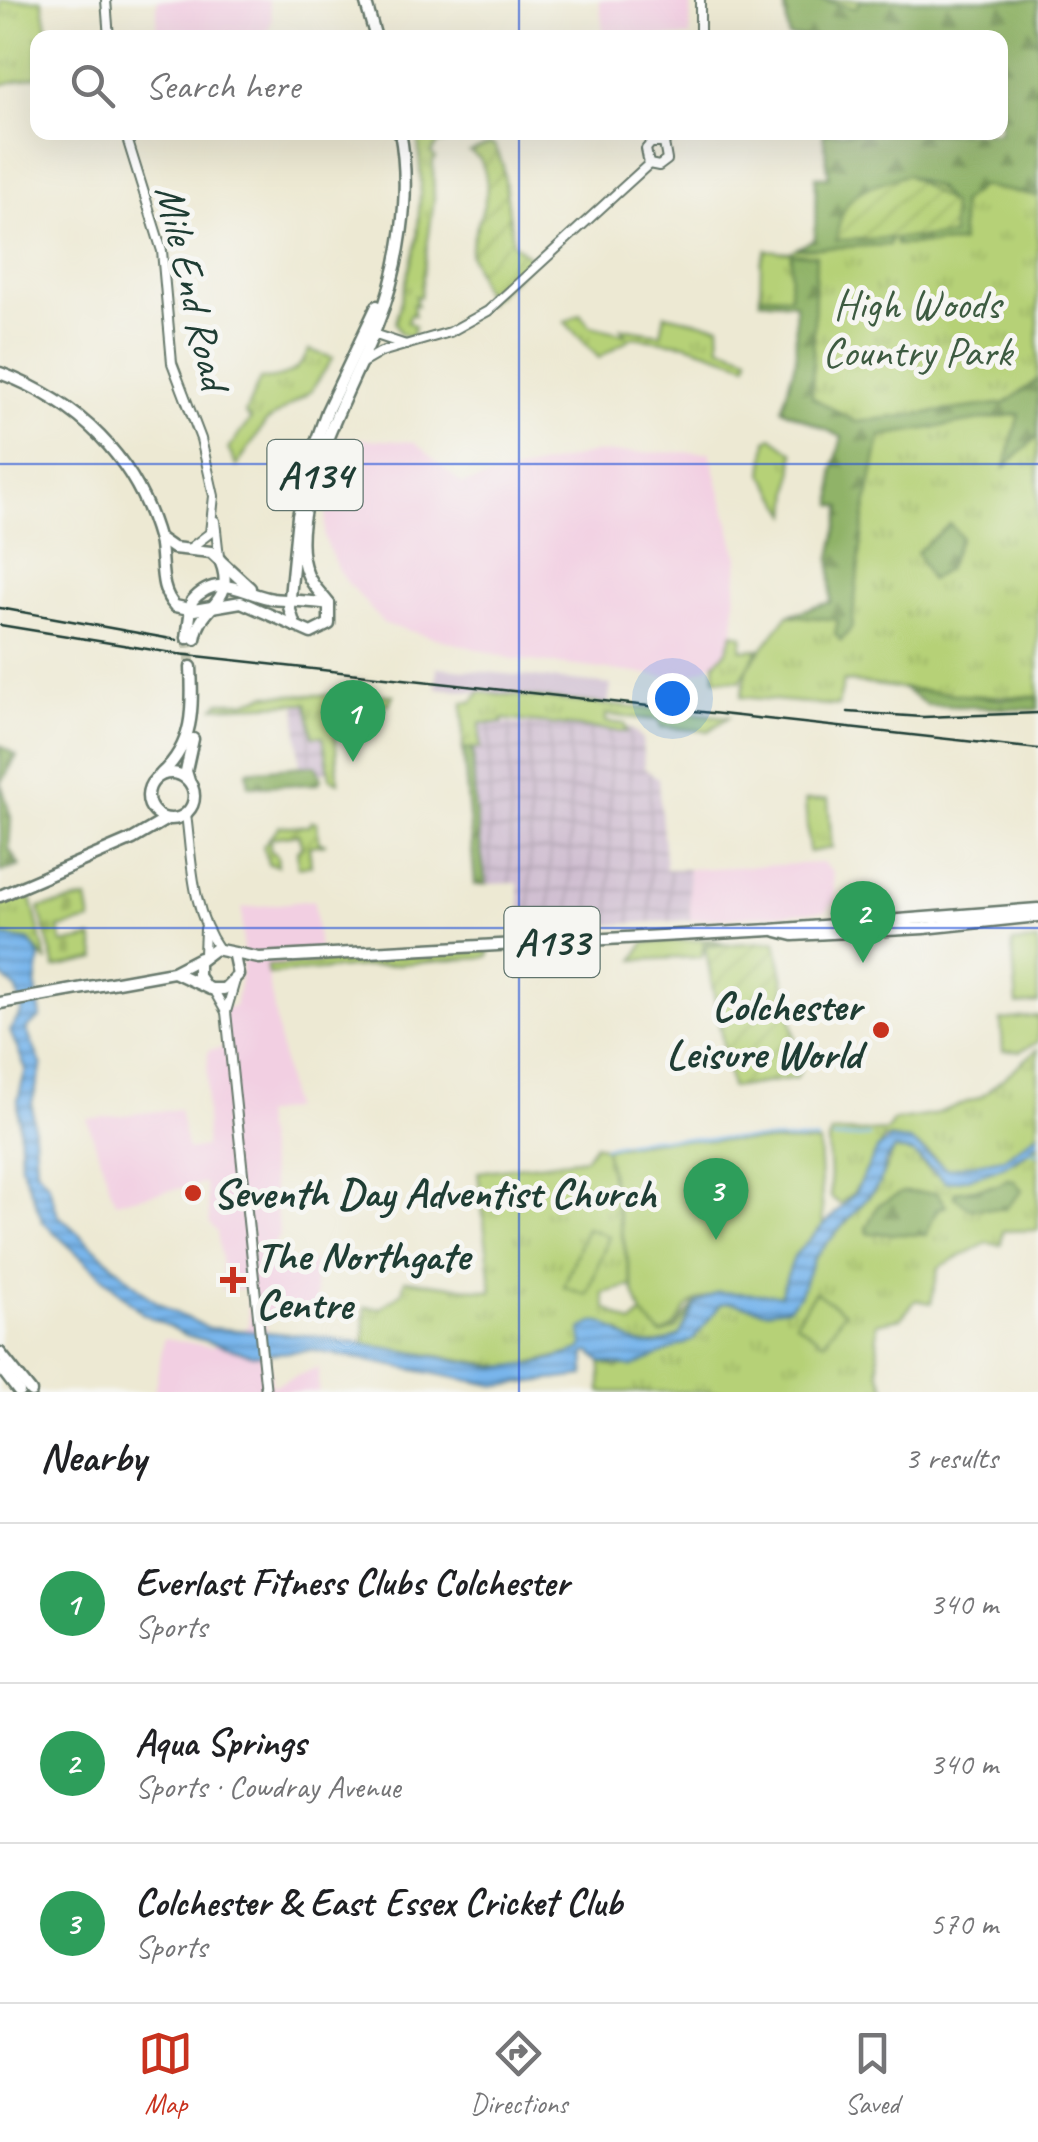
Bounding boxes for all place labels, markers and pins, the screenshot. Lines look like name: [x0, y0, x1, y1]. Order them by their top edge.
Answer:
pin: 1: [320, 680, 386, 762]
pin: 2: [830, 880, 896, 963]
place label: Colchester Leisure World: [666, 980, 868, 1081]
marker: Colchester Leisure World: [870, 1019, 892, 1041]
pin: 3: [684, 1158, 748, 1240]
place label: Seventh Day Adventist Church: [213, 1167, 658, 1220]
marker: Seventh Day Adventist Church: [182, 1182, 204, 1204]
place label: The Northgate Centre: [256, 1230, 473, 1331]
marker: The Northgate Centre: [220, 1267, 246, 1293]

